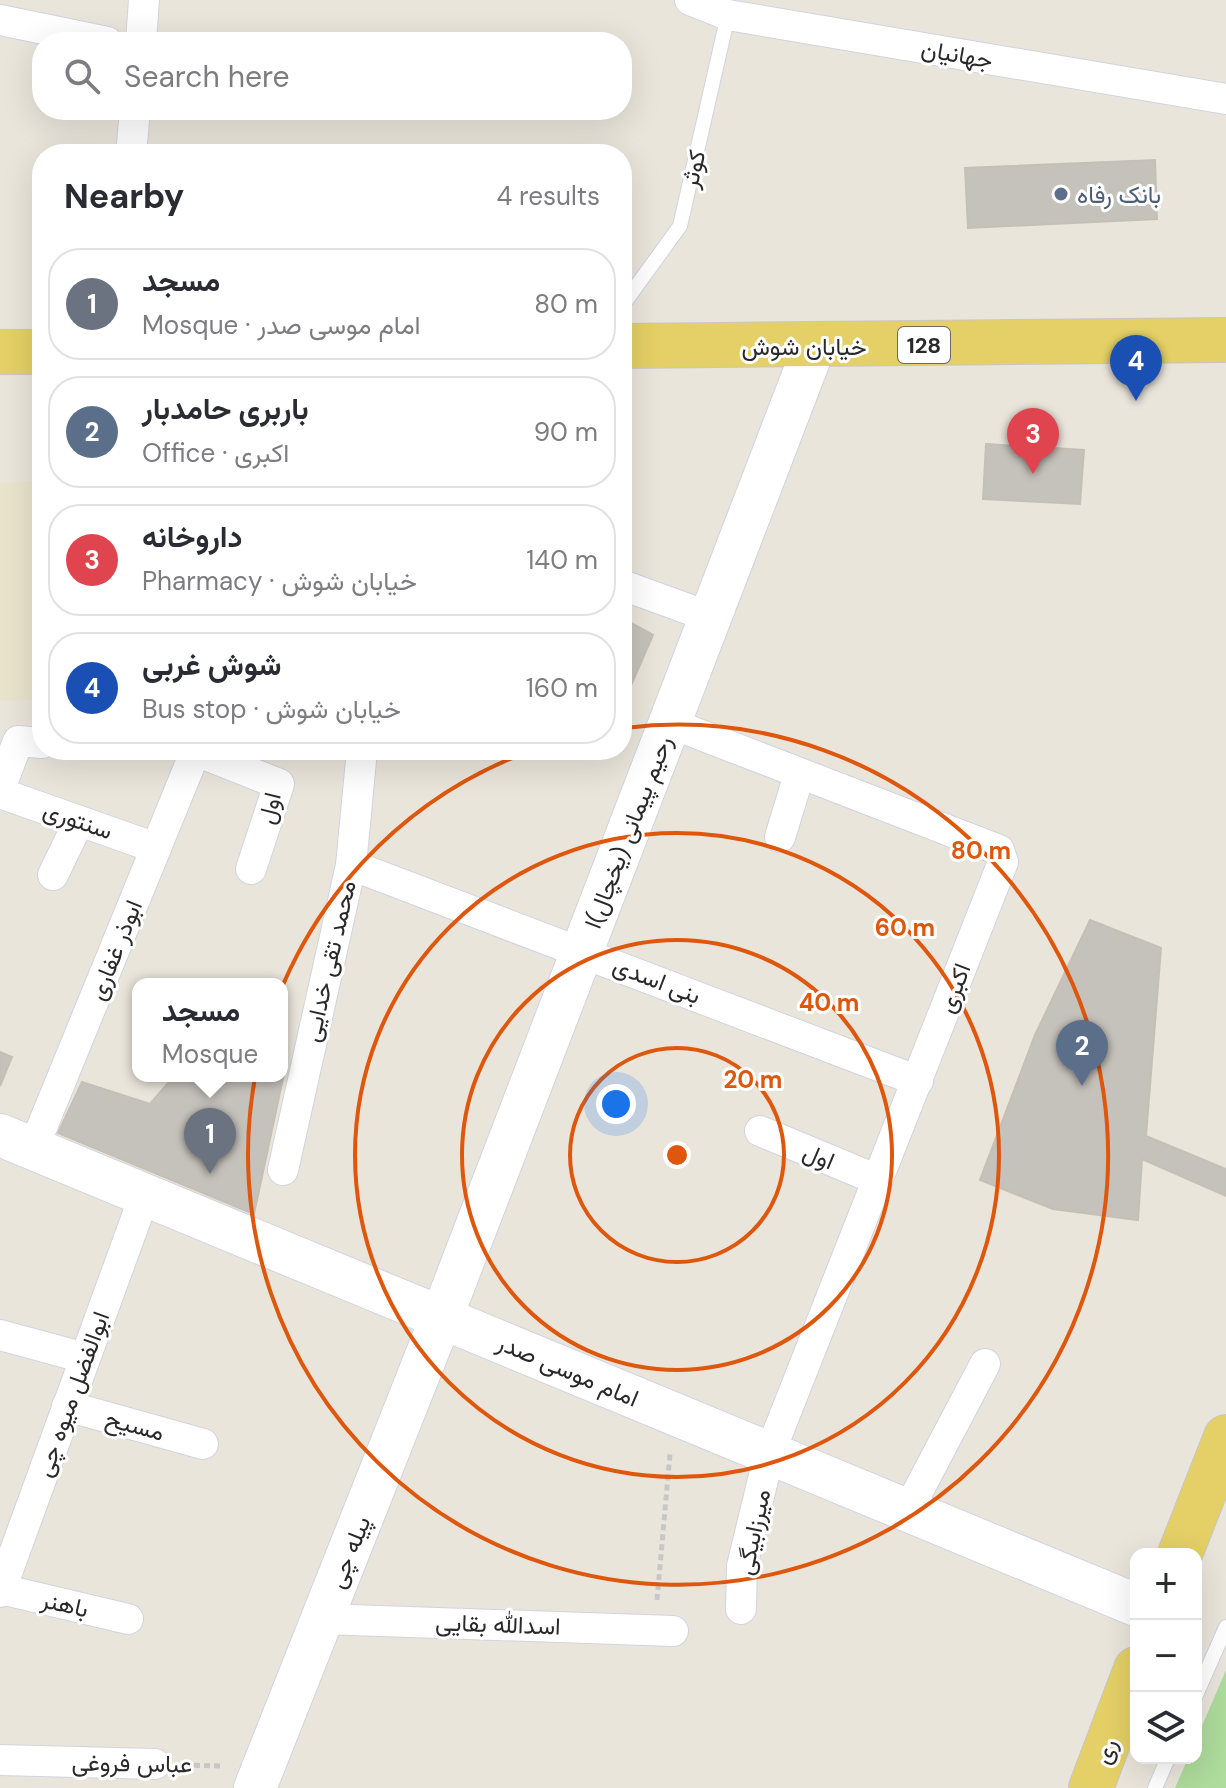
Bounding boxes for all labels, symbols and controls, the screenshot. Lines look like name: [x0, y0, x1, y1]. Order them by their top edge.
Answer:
search box: [32, 32, 632, 120]
street label: جهانیان: [919, 32, 995, 76]
icon: search: [60, 54, 104, 98]
text: Search here: [124, 57, 290, 96]
street label: کوثر: [673, 147, 712, 192]
text: Nearby: [64, 174, 184, 219]
text: 4 results: [496, 179, 600, 213]
place label: بانک رفاه: [1077, 179, 1161, 210]
marker: بانک رفاه: [1052, 185, 1070, 203]
text: مسجد: [142, 261, 220, 300]
text: 1: [87, 287, 97, 321]
text: 80 m: [534, 287, 598, 321]
text: Mosque · امام موسی صدر: [142, 308, 421, 342]
road number: 128: [898, 327, 950, 363]
street label: خیابان شوش: [741, 331, 867, 362]
pin: 4: [1110, 335, 1162, 401]
text: باربری حامدبار: [142, 389, 309, 428]
pin: 3: [1007, 408, 1059, 474]
text: 2: [84, 415, 100, 449]
text: 90 m: [534, 415, 598, 449]
text: Office · اکبری: [142, 436, 289, 470]
text: داروخانه: [142, 517, 243, 556]
text: 3: [84, 543, 100, 577]
text: 140 m: [526, 543, 598, 577]
text: Pharmacy · خیابان شوش: [142, 564, 417, 598]
text: شوش غربی: [142, 645, 281, 684]
text: 4: [84, 671, 100, 705]
text: 160 m: [526, 671, 598, 705]
text: Bus stop · خیابان شوش: [142, 692, 401, 726]
street label: رحیم پیمانی (یخچال)ا: [577, 731, 680, 933]
street label: اول: [250, 789, 288, 827]
street label: سنتوری: [39, 794, 117, 846]
text: 80 m: [951, 835, 1011, 866]
street label: محمد تقی خدایی: [295, 877, 363, 1045]
street label: ابوذر غفاری: [81, 895, 149, 1005]
text: 60 m: [875, 912, 935, 943]
street label: بنی اسدی: [609, 949, 705, 1011]
street label: اکبری: [930, 959, 978, 1017]
popup: [132, 978, 288, 1082]
text: 40 m: [799, 987, 859, 1018]
text: مسجد: [162, 991, 240, 1030]
pin: 2: [1056, 1020, 1108, 1086]
text: Mosque: [162, 1037, 258, 1071]
text: 20 m: [724, 1064, 782, 1095]
your location: [596, 1084, 636, 1124]
pin: 1: [184, 1108, 236, 1174]
street label: اول: [798, 1136, 840, 1176]
centre of rings: [663, 1141, 691, 1169]
street label: ابوالفضل میوه چی: [28, 1307, 117, 1481]
street label: امام موسی صدر: [491, 1326, 643, 1415]
street label: مسیح: [102, 1402, 168, 1450]
street label: میرزابیگی: [729, 1486, 777, 1578]
street label: پیله چی: [321, 1511, 378, 1593]
map controls: [1130, 1548, 1202, 1764]
button: +: [1130, 1548, 1202, 1620]
street label: باهنر: [37, 1583, 92, 1624]
street label: اسدالله بقایی: [435, 1606, 561, 1642]
button: −: [1130, 1620, 1202, 1692]
button: layers: [1130, 1692, 1202, 1764]
street label: ری: [1086, 1734, 1124, 1768]
street label: عباس فروغی: [71, 1746, 193, 1780]

